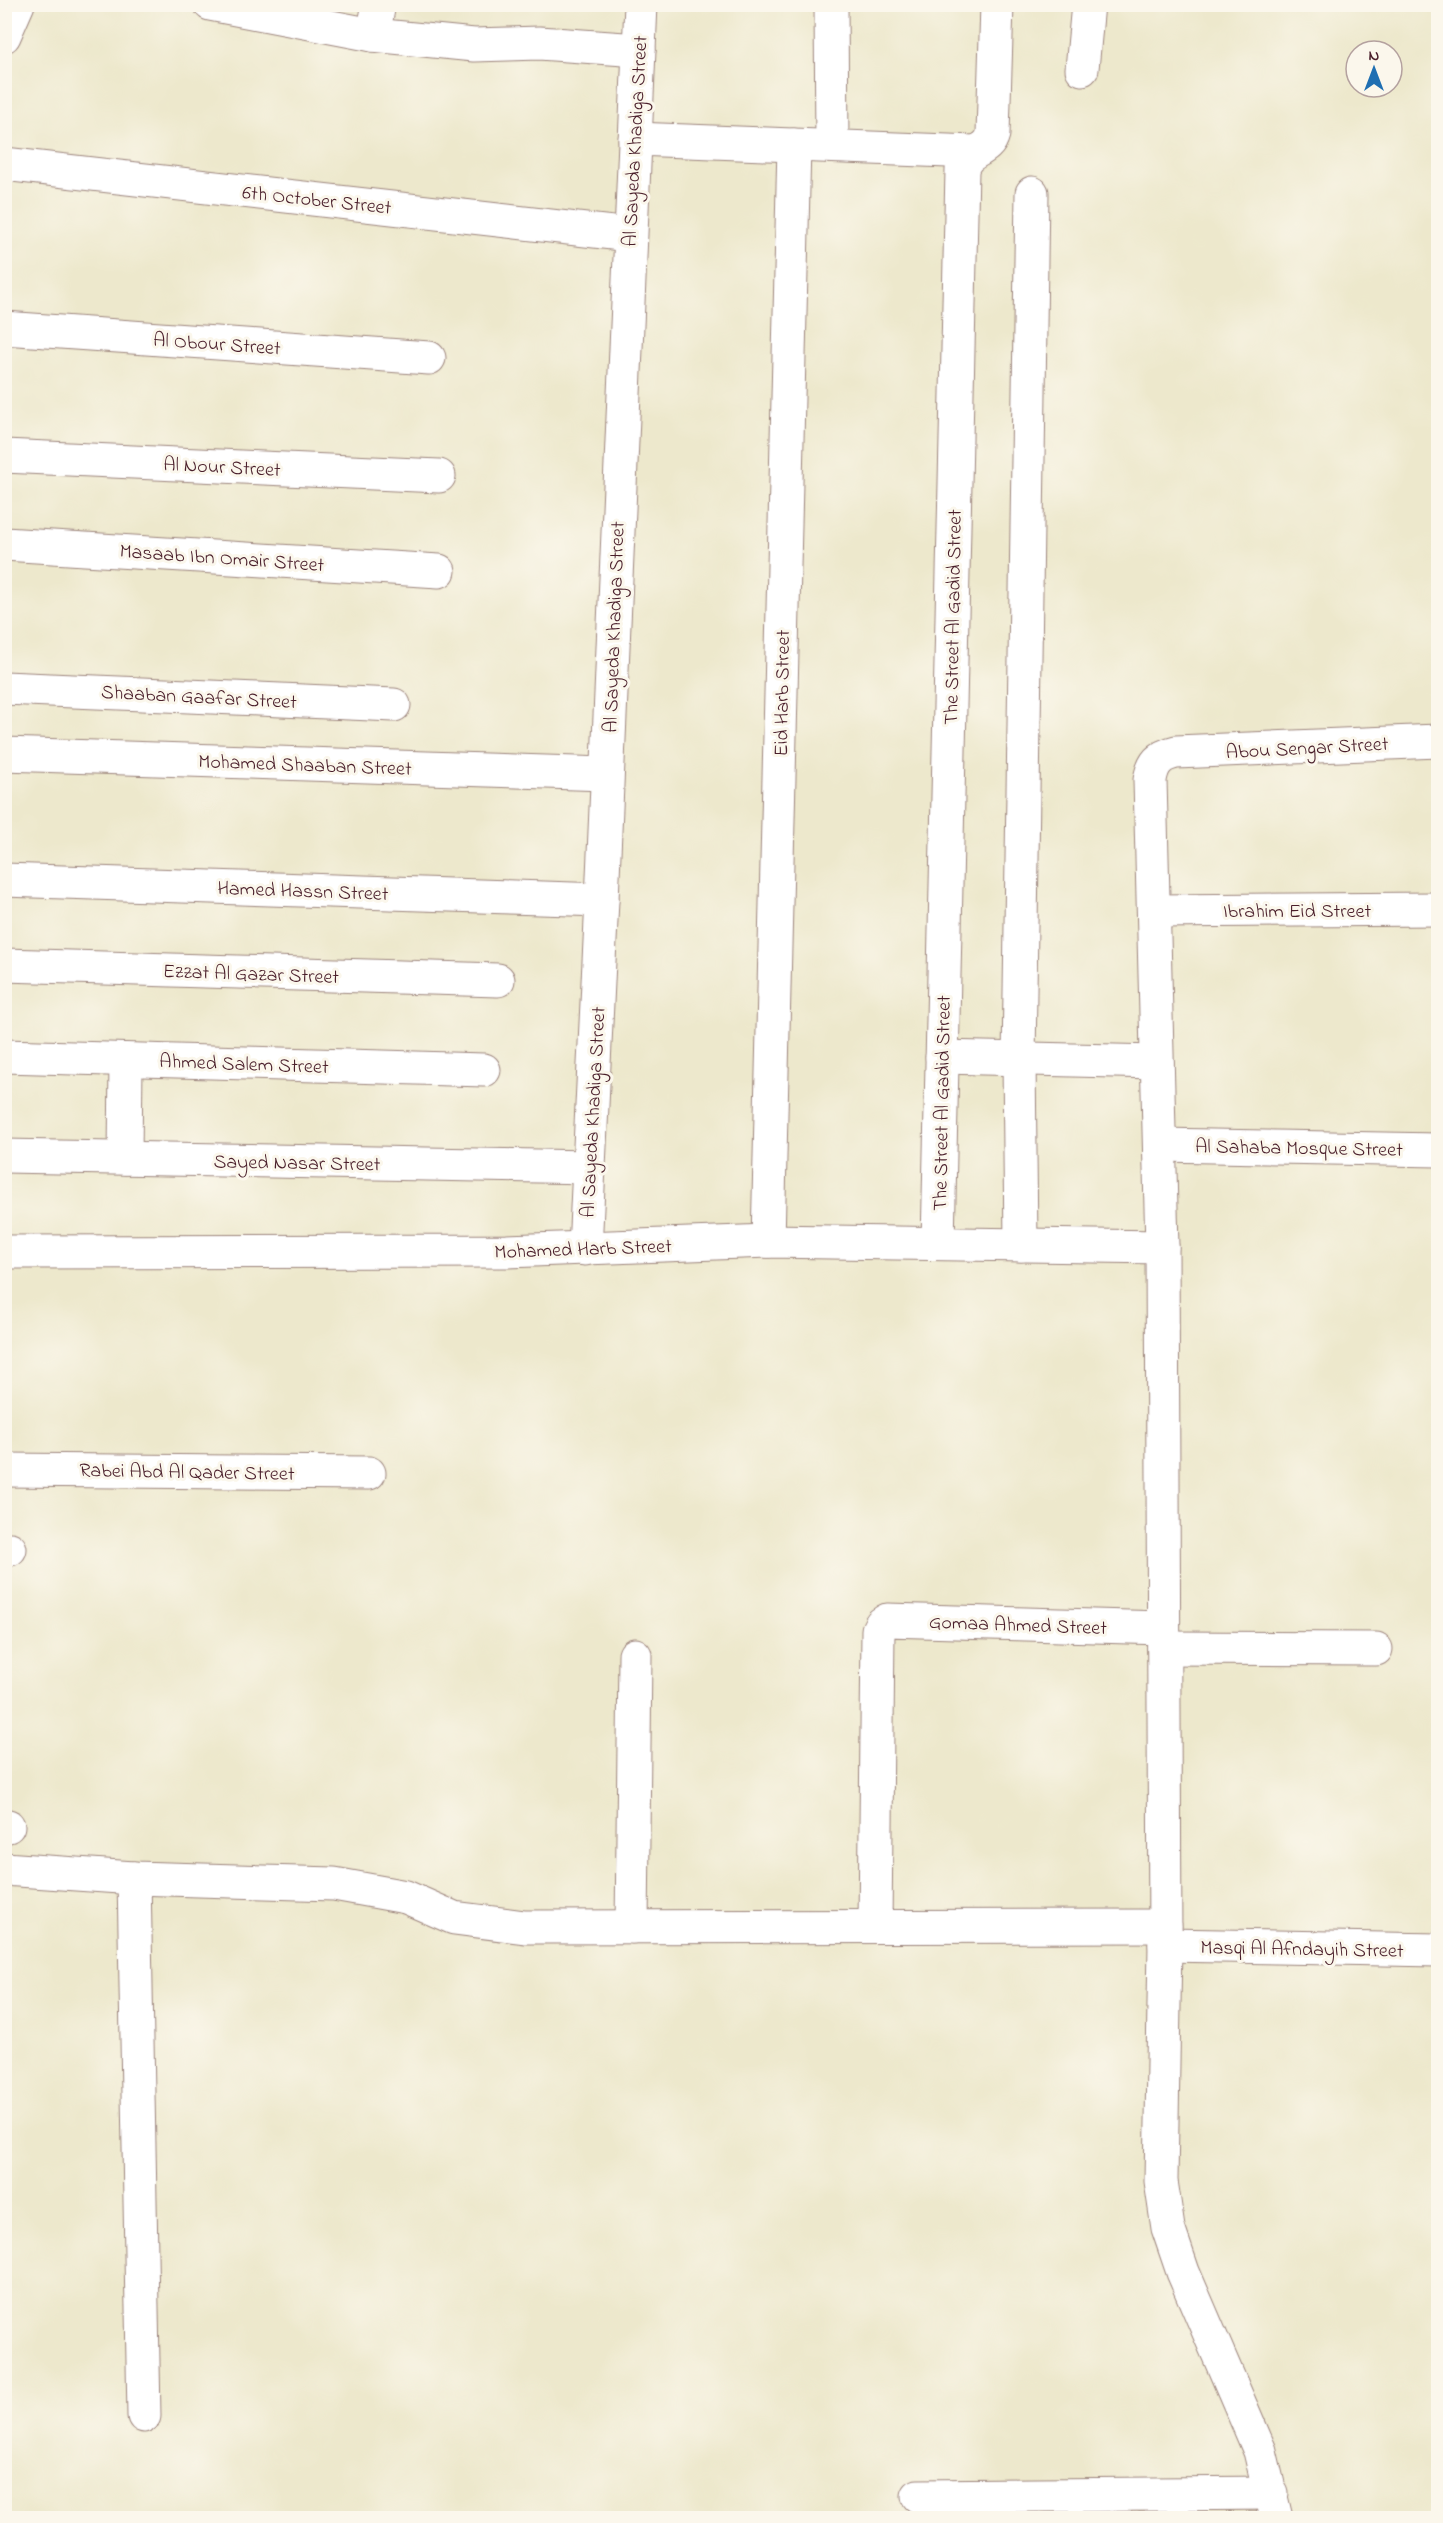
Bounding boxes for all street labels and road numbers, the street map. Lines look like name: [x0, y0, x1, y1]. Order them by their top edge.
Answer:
street label: Al Sayeda Khadiga Street: [616, 34, 658, 248]
street label: 6th October Street: [241, 179, 393, 224]
street label: Al Obour Street: [152, 327, 282, 364]
street label: Al Nour Street: [162, 451, 282, 486]
street label: The Street Al Gadid Street: [938, 509, 971, 725]
street label: Al Sayeda Khadiga Street: [597, 521, 635, 733]
street label: Masaab Ibn Omair Street: [119, 538, 325, 581]
street label: Eid Harb Street: [768, 629, 799, 757]
street label: Shaaban Gaafar Street: [100, 679, 298, 718]
street label: Abou Sengar Street: [1225, 731, 1389, 769]
street label: Mohamed Shaaban Street: [198, 748, 412, 785]
street label: Hamed Hassn Street: [217, 875, 389, 910]
street label: Ibrahim Eid Street: [1223, 898, 1371, 927]
street label: Ezzat Al Gazar Street: [162, 958, 340, 993]
street label: The Street Al Gadid Street: [927, 995, 960, 1211]
street label: Al Sayeda Khadiga Street: [574, 1005, 616, 1219]
street label: Ahmed Salem Street: [159, 1048, 329, 1083]
street label: Al Sahaba Mosque Street: [1195, 1133, 1403, 1166]
street label: Sayed Nasar Street: [213, 1149, 381, 1180]
street label: Mohamed Harb Street: [494, 1233, 673, 1268]
street label: Rabei Abd Al Qader Street: [79, 1457, 295, 1490]
street label: Gomaa Ahmed Street: [928, 1609, 1108, 1644]
street label: Masqi Al Afndayih Street: [1200, 1934, 1404, 1967]

